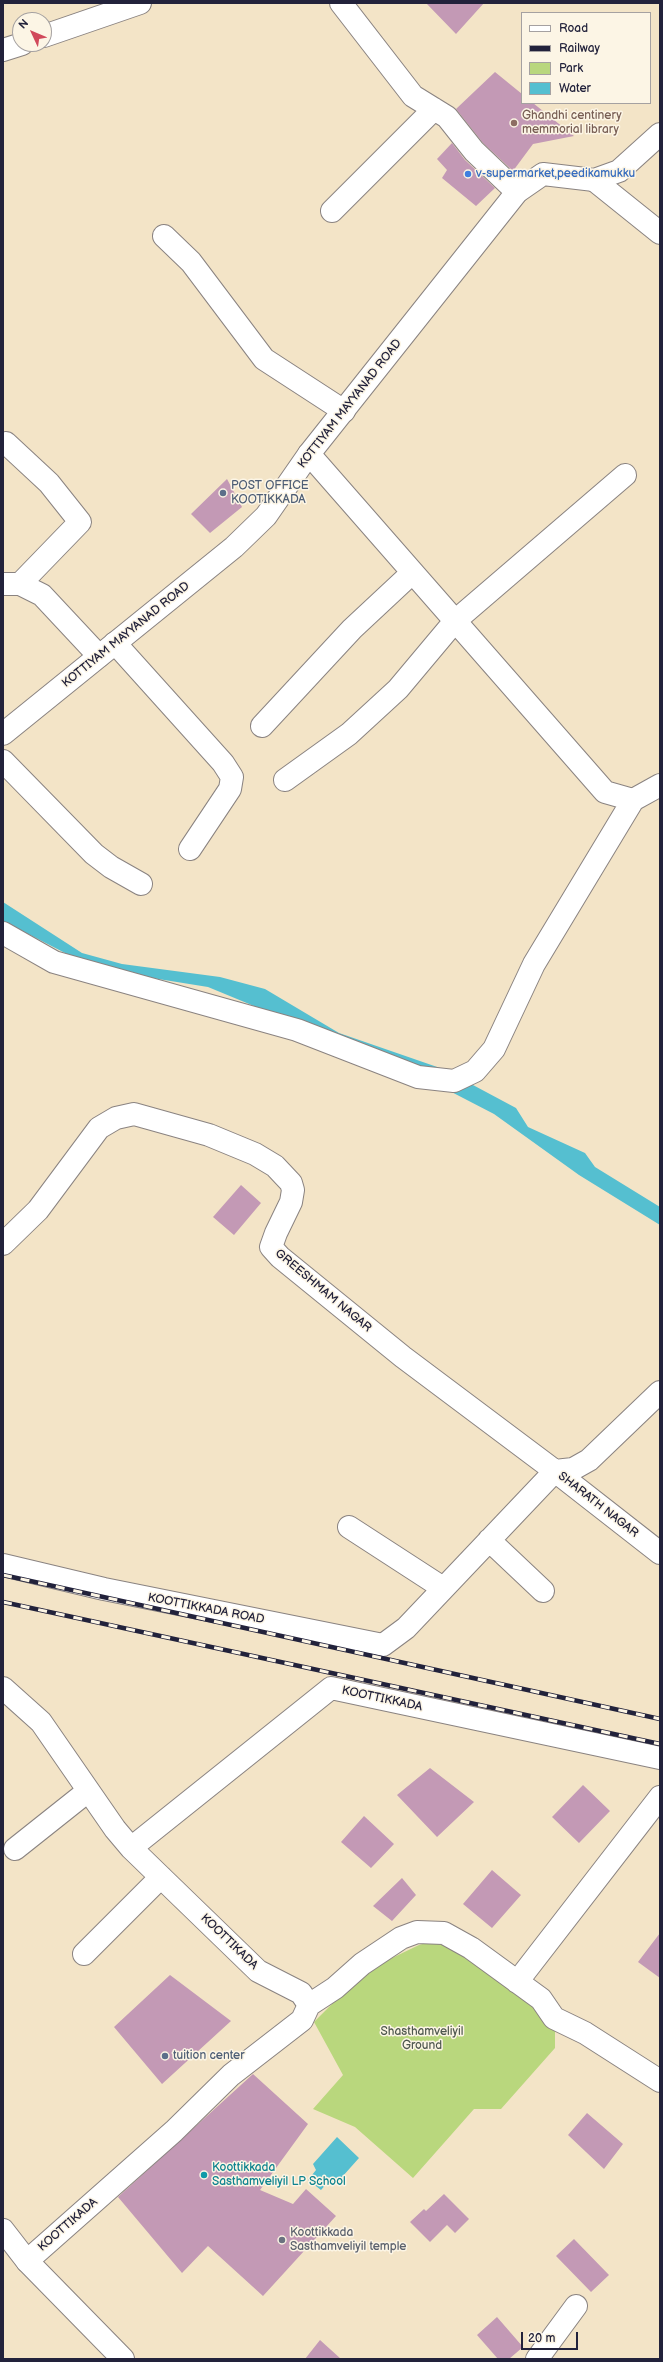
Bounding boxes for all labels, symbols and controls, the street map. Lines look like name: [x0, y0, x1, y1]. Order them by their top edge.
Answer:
north arrow: [12, 12, 52, 52]
legend: [521, 12, 651, 104]
text: N: [16, 17, 31, 32]
text: Road: [559, 21, 588, 36]
text: Railway: [559, 41, 600, 56]
text: Park: [559, 61, 583, 76]
text: Water: [559, 81, 591, 96]
place label: Ghandhi centinery memmorial library: [522, 109, 622, 137]
marker: Ghandhi centinery memmorial library: [509, 118, 519, 128]
place label: v-supermarket,peedikamukku: [476, 167, 635, 181]
marker: v-supermarket,peedikamukku: [463, 169, 473, 179]
street label: KOTTIYAM MAYYANAD ROAD: [295, 337, 405, 471]
place label: POST OFFICE KOOTIKKADA: [231, 479, 309, 507]
marker: POST OFFICE KOOTIKKADA: [218, 488, 228, 498]
street label: KOTTIYAM MAYYANAD ROAD: [59, 579, 193, 691]
street label: GREESHMAM NAGAR: [272, 1246, 374, 1336]
street label: SHARATH NAGAR: [555, 1469, 641, 1541]
street label: KOOTTIKKADA ROAD: [146, 1591, 266, 1627]
street label: KOOTTIKKADA: [340, 1683, 424, 1715]
street label: KOOTTIKADA: [197, 1911, 261, 1973]
park label: Shasthamveliyil Ground: [381, 2025, 463, 2053]
place label: tuition center: [173, 2049, 244, 2063]
marker: tuition center: [160, 2051, 170, 2061]
place label: Koottikkada Sasthamveliyil LP School: [212, 2161, 346, 2189]
marker: Koottikkada Sasthamveliyil LP School: [199, 2170, 209, 2180]
street label: KOOTTIKADA: [35, 2195, 101, 2255]
place label: Koottikkada Sasthamveliyil temple: [290, 2226, 406, 2254]
marker: Koottikkada Sasthamveliyil temple: [277, 2235, 287, 2245]
scale bar: [523, 2324, 580, 2350]
text: 20 m: [528, 2331, 555, 2346]

